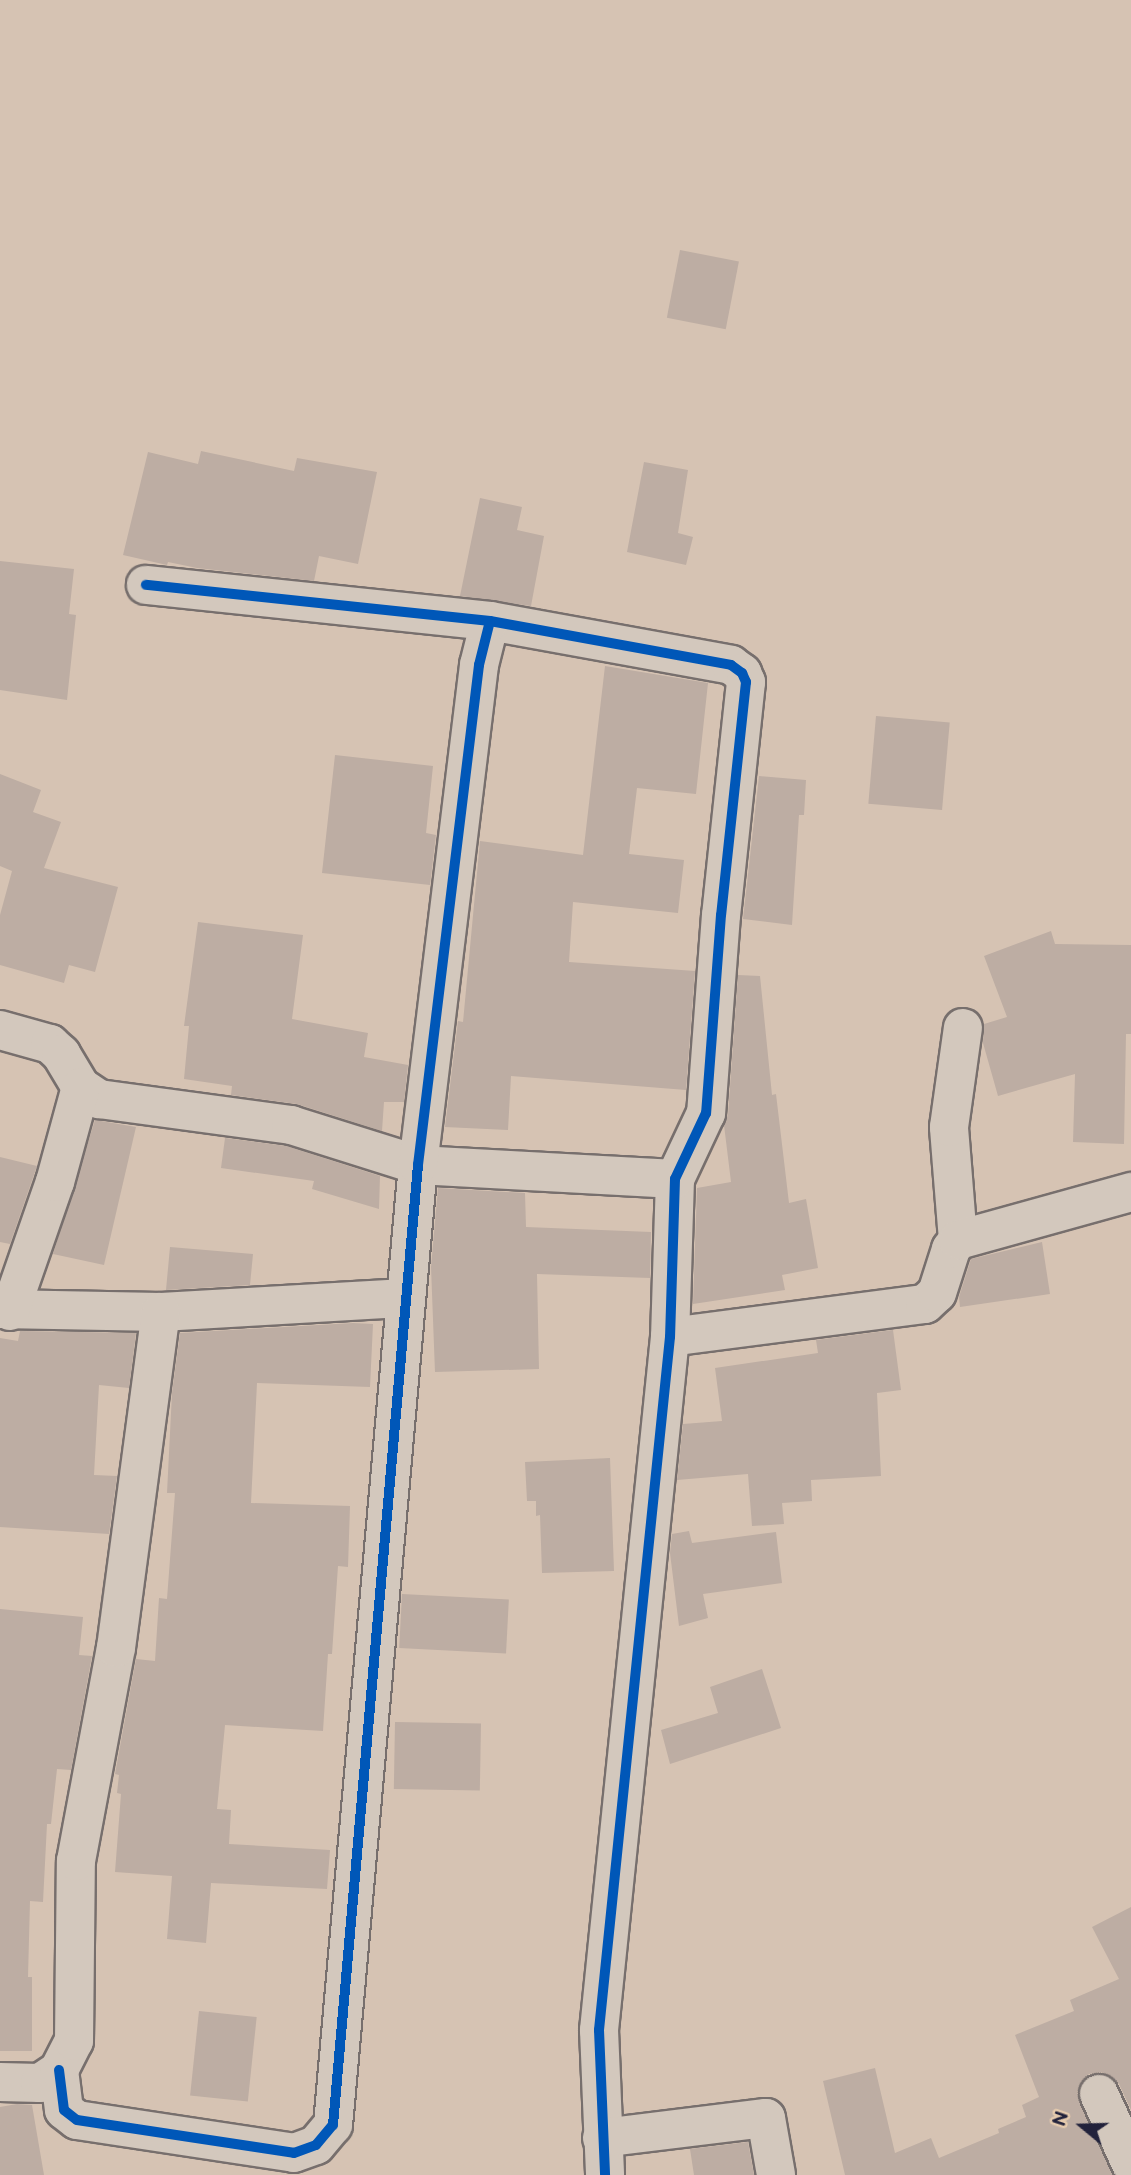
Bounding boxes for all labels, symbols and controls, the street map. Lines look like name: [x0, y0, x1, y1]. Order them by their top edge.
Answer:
north arrow: [1047, 2091, 1117, 2161]
text: N: [1048, 2109, 1075, 2129]

